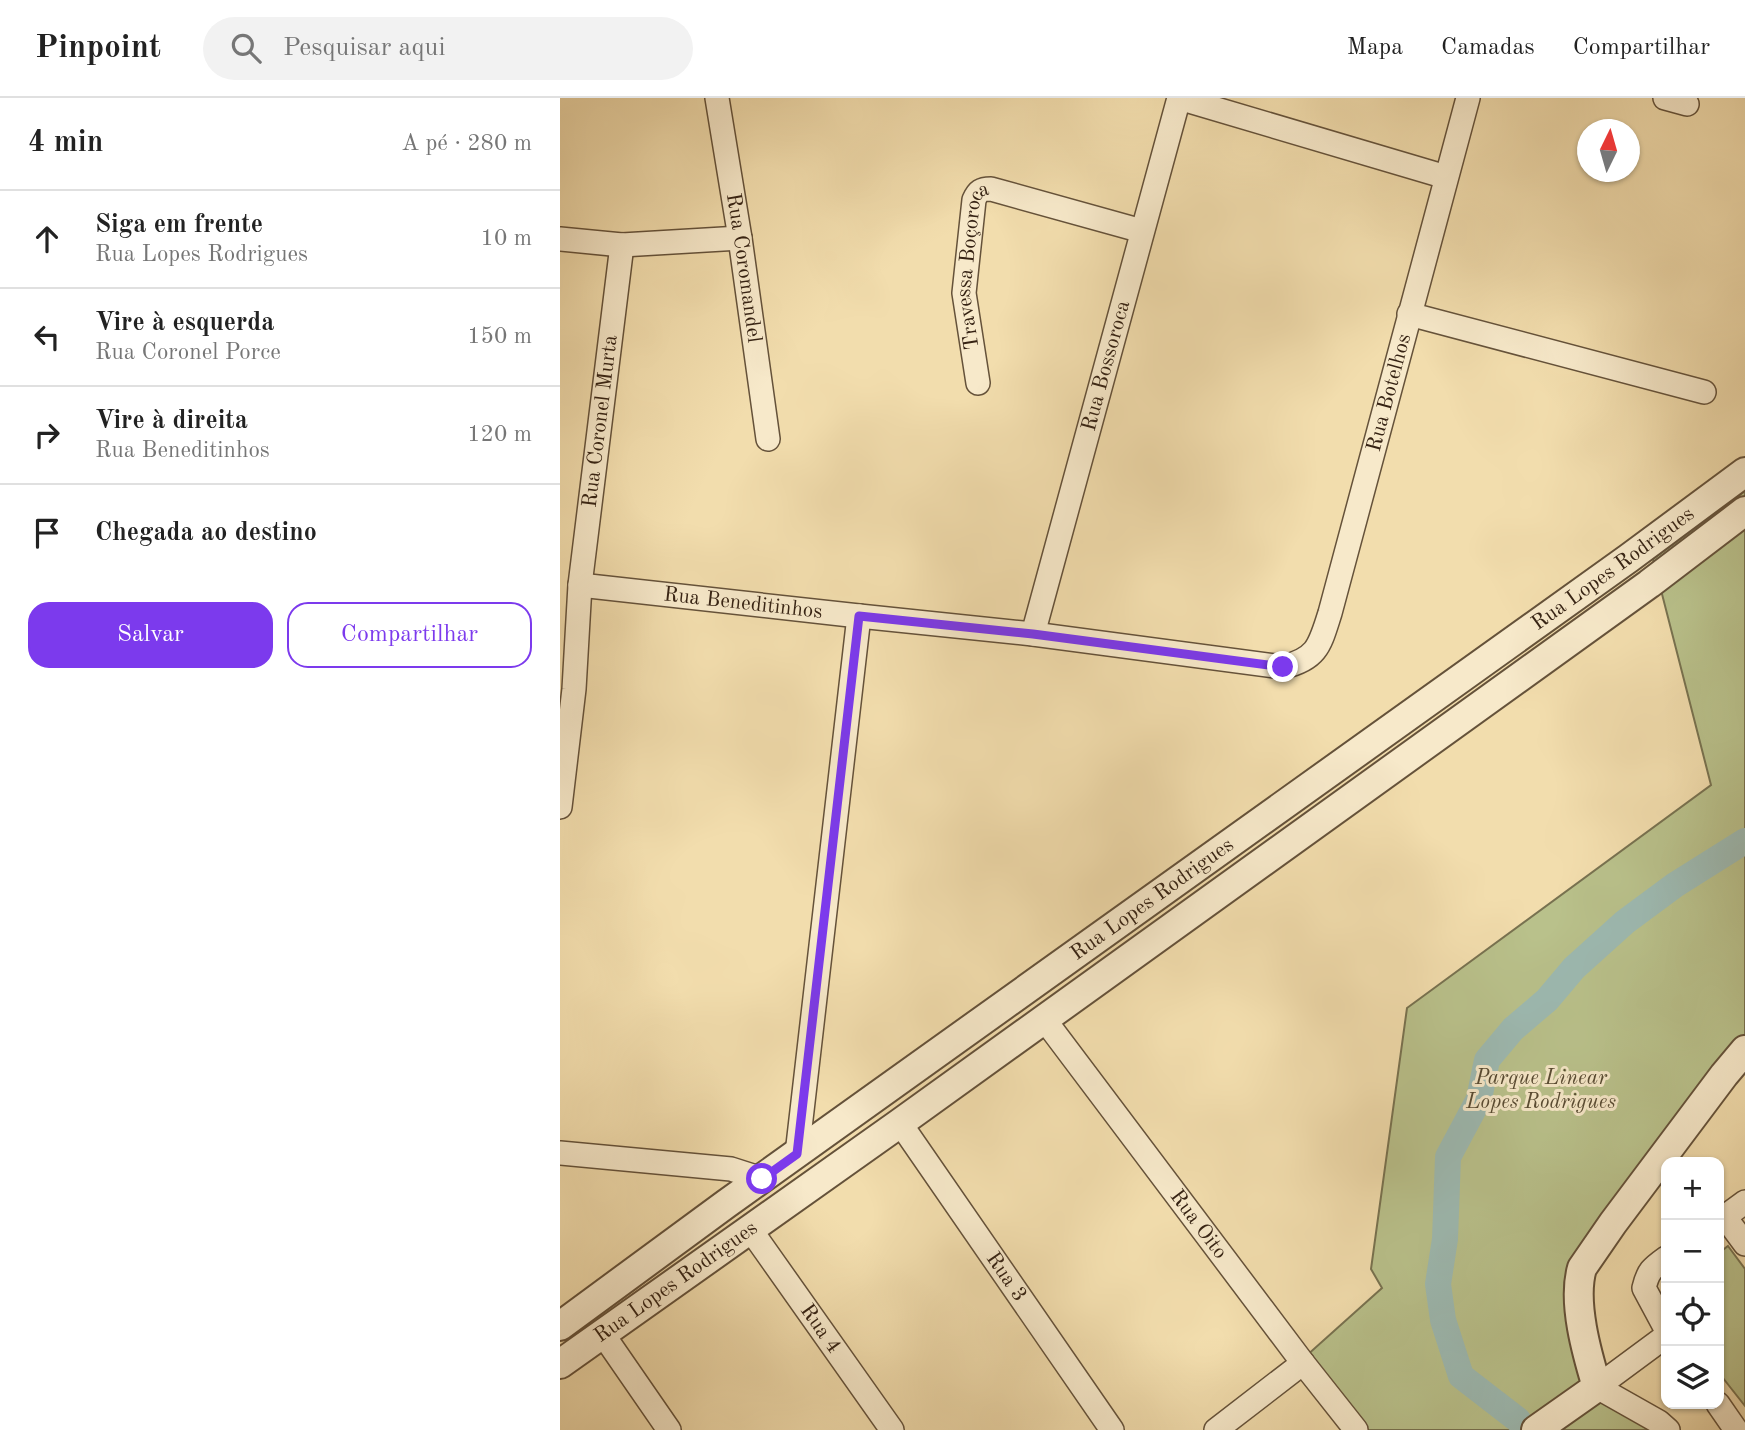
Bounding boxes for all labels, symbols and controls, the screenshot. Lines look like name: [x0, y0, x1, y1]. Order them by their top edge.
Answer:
search box: [203, 17, 693, 80]
icon: search: [227, 29, 265, 67]
text: Pinpoint: [35, 32, 161, 65]
text: Pesquisar aqui: [283, 35, 445, 61]
text: Mapa: [1347, 36, 1403, 60]
text: Camadas: [1441, 36, 1535, 60]
text: Compartilhar: [1573, 36, 1710, 60]
north arrow: [1577, 119, 1640, 182]
text: 4 min: [28, 128, 103, 158]
text: A pé · 280 m: [401, 132, 532, 155]
street label: Travessa Boçoroca: [953, 178, 991, 351]
street label: Rua Coromandel: [722, 192, 765, 344]
text: Siga em frente: [95, 212, 263, 238]
icon: ahead: [28, 220, 66, 258]
text: 10 m: [481, 227, 532, 250]
text: Rua Lopes Rodrigues: [95, 243, 308, 266]
street label: Rua Bossoroca: [1078, 298, 1134, 434]
text: Vire à esquerda: [95, 310, 275, 336]
icon: left: [28, 318, 66, 356]
text: 150 m: [467, 325, 532, 348]
street label: Rua Botelhos: [1363, 331, 1415, 454]
street label: Rua Coronel Murta: [579, 334, 621, 509]
text: Rua Coronel Porce: [95, 341, 281, 364]
text: Vire à direita: [95, 408, 248, 434]
icon: right: [28, 416, 66, 454]
text: 120 m: [467, 423, 532, 446]
text: Rua Beneditinhos: [95, 439, 270, 462]
street label: Rua Lopes Rodrigues: [1528, 503, 1698, 634]
icon: arrive: [28, 514, 66, 552]
text: Chegada ao destino: [95, 520, 317, 546]
street label: Rua Beneditinhos: [662, 584, 824, 622]
button: Salvar: [28, 602, 273, 668]
button: Compartilhar: [287, 602, 532, 668]
route end: [1267, 651, 1298, 682]
street label: Rua Lopes Rodrigues: [1067, 834, 1237, 964]
park label: Parque Linear Lopes Rodrigues: [1465, 1068, 1616, 1113]
map controls: [1661, 1157, 1724, 1409]
button: +: [1661, 1157, 1724, 1220]
route start: [746, 1163, 777, 1194]
street label: Rua Oito: [1166, 1186, 1231, 1263]
street label: Rua Lopes Rodrigues: [590, 1217, 761, 1347]
button: −: [1661, 1220, 1724, 1283]
street label: Rua 3: [982, 1248, 1030, 1305]
button: locate: [1661, 1283, 1724, 1346]
street label: Rua 4: [796, 1300, 845, 1357]
button: layers: [1661, 1346, 1724, 1409]

